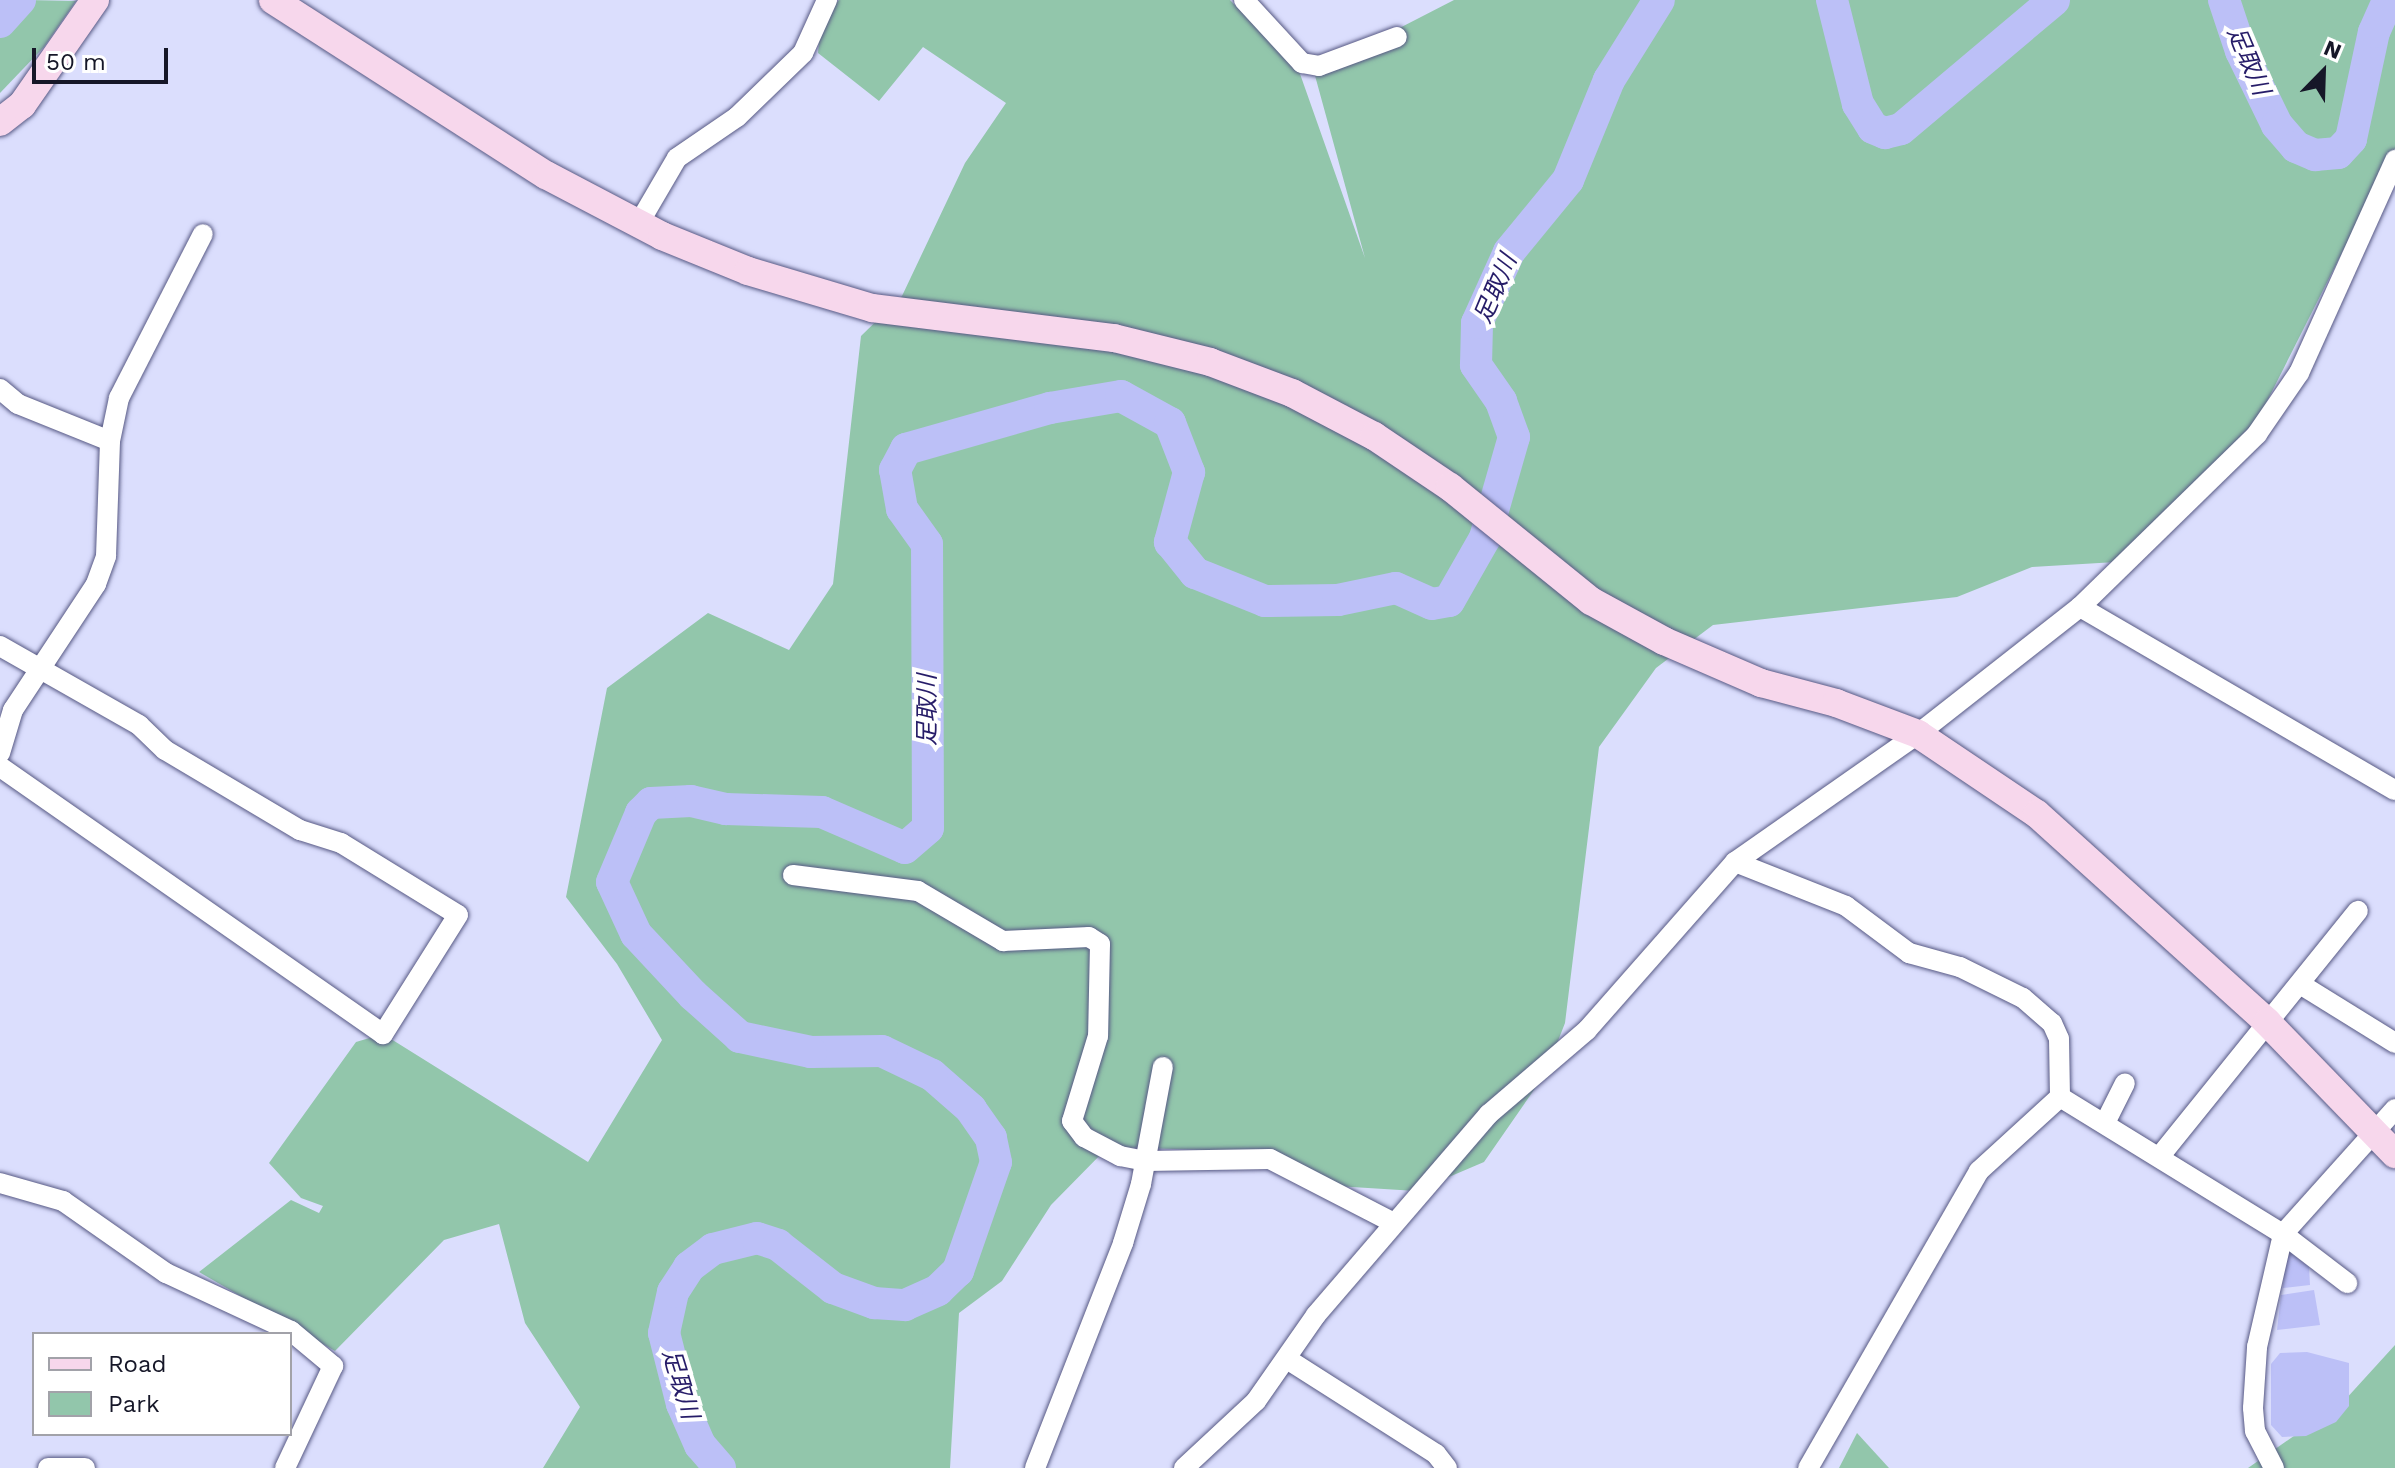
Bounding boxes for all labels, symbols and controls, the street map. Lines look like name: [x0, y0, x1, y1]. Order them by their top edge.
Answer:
water label: 足取川: [2221, 22, 2275, 100]
scale bar: [36, 32, 172, 82]
north arrow: [2283, 32, 2363, 112]
text: N: [2320, 35, 2345, 64]
text: 50 m: [46, 48, 106, 76]
water label: 足取川: [1469, 250, 1523, 328]
water label: 足取川: [914, 674, 942, 746]
legend: [32, 1332, 292, 1436]
water label: 足取川: [656, 1345, 704, 1423]
text: Road: [108, 1350, 167, 1378]
text: Park: [108, 1390, 160, 1418]

